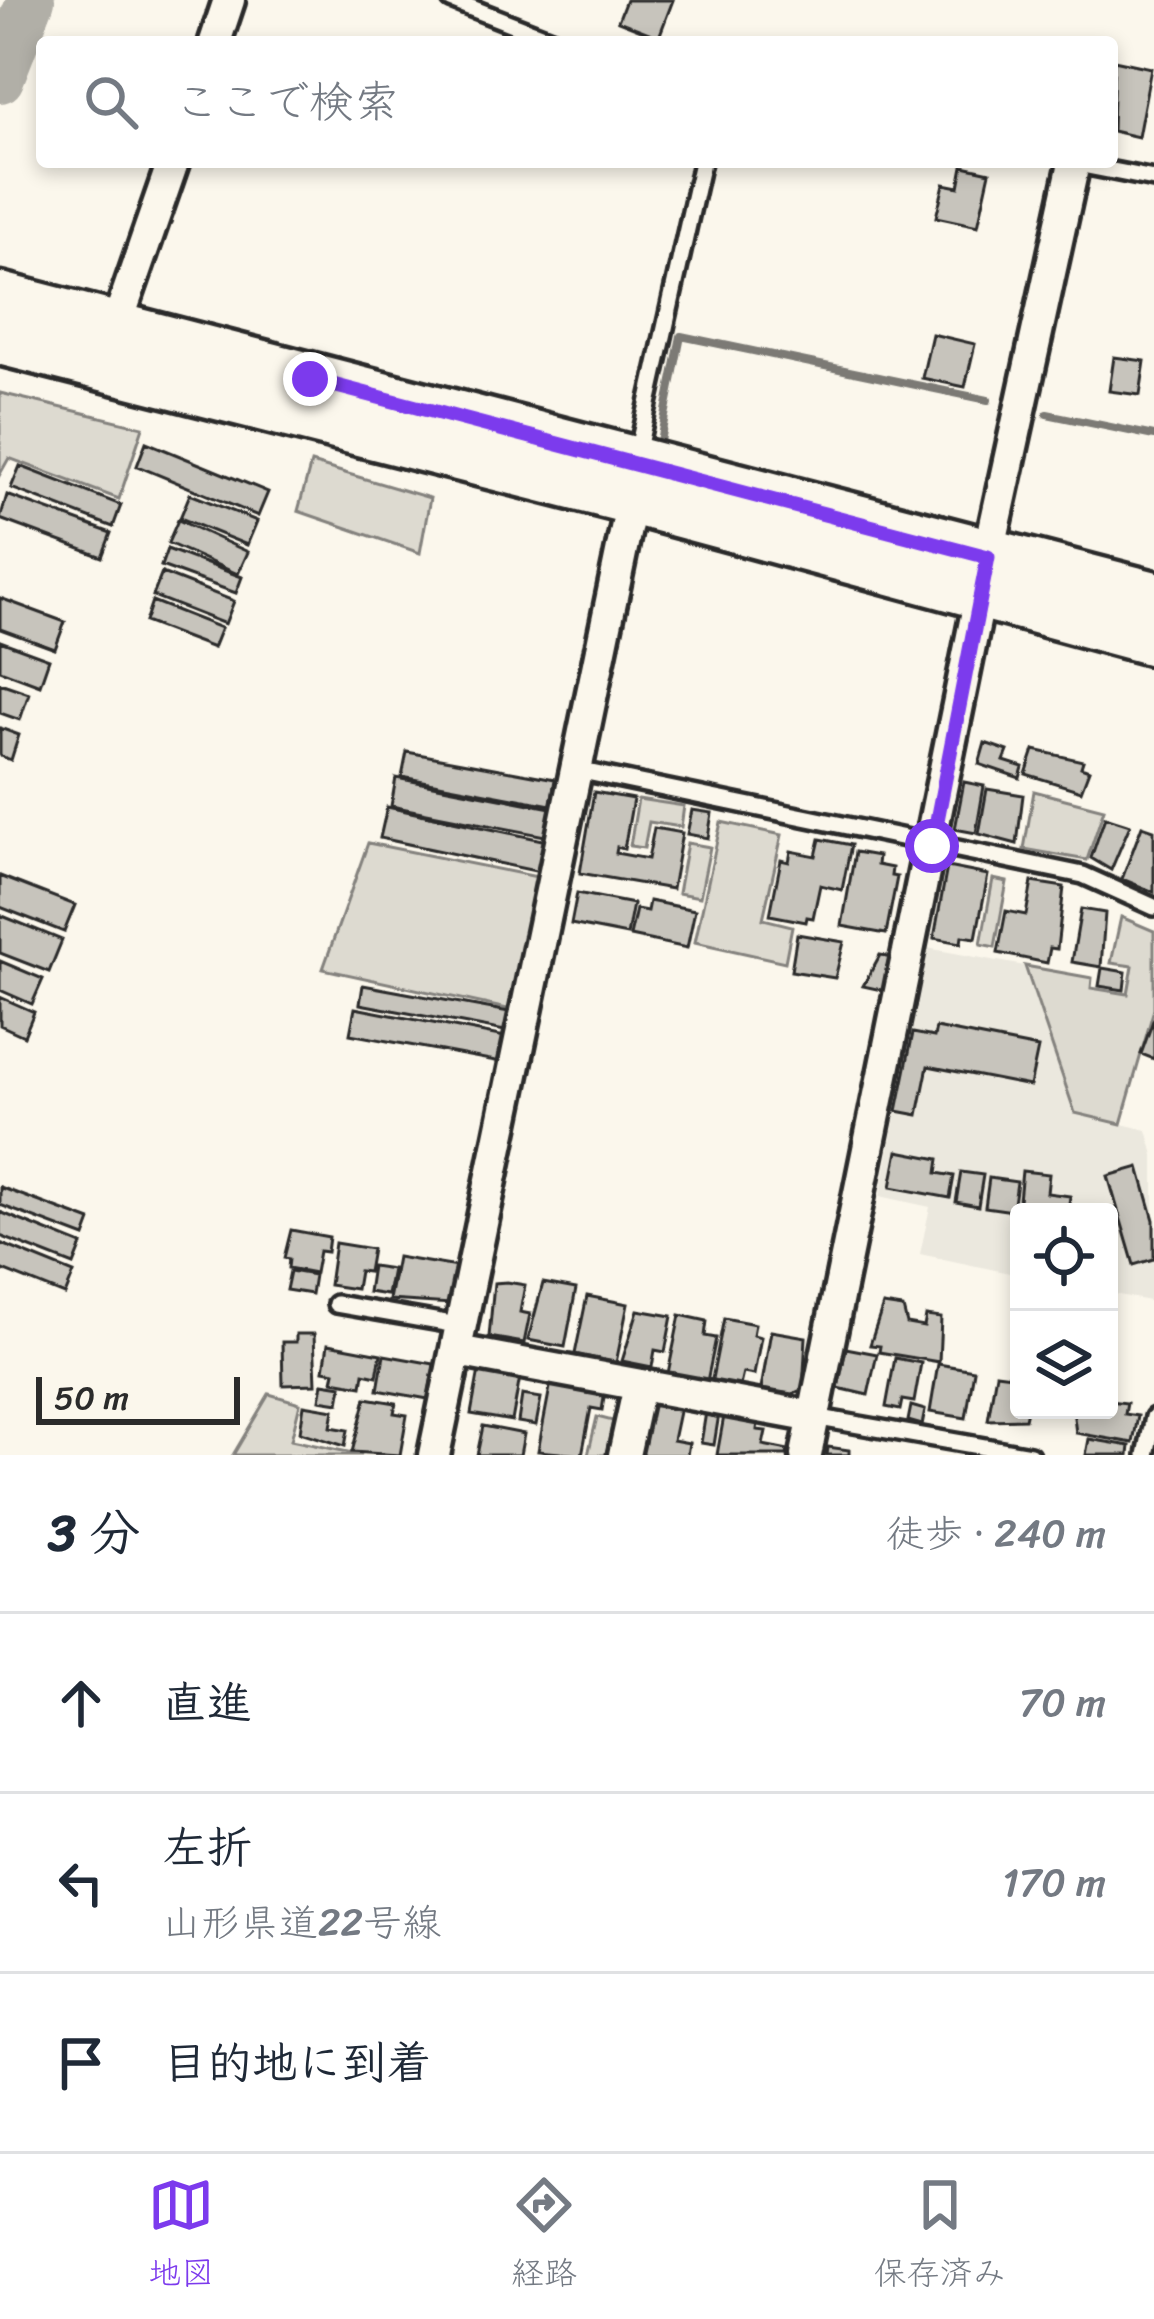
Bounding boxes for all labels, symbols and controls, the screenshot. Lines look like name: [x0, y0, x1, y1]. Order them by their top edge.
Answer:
search box: [36, 36, 1118, 168]
text: ここで検索: [174, 62, 399, 142]
icon: search: [78, 69, 144, 135]
route end: [283, 352, 337, 406]
route start: [905, 819, 959, 873]
map controls: [1010, 1203, 1118, 1419]
button: locate: [1010, 1203, 1118, 1311]
button: layers: [1010, 1311, 1118, 1419]
text: 50 m: [54, 1369, 129, 1427]
scale bar: [36, 1371, 240, 1424]
text: 3 分: [48, 1488, 140, 1578]
text: 徒歩 · 240 m: [886, 1499, 1106, 1568]
text: 直進: [162, 1663, 252, 1743]
text: 70 m: [1019, 1668, 1106, 1737]
icon: ahead: [48, 1670, 114, 1736]
text: 左折: [162, 1808, 252, 1888]
text: 170 m: [1002, 1848, 1106, 1917]
icon: left: [48, 1850, 114, 1916]
text: 山形県道22号線: [162, 1888, 441, 1957]
text: 目的地に到着: [162, 2023, 432, 2103]
icon: arrive: [48, 2030, 114, 2096]
tab: 地図: [148, 2172, 214, 2302]
tab: 経路: [511, 2172, 577, 2302]
tab: 保存済み: [874, 2172, 1006, 2302]

